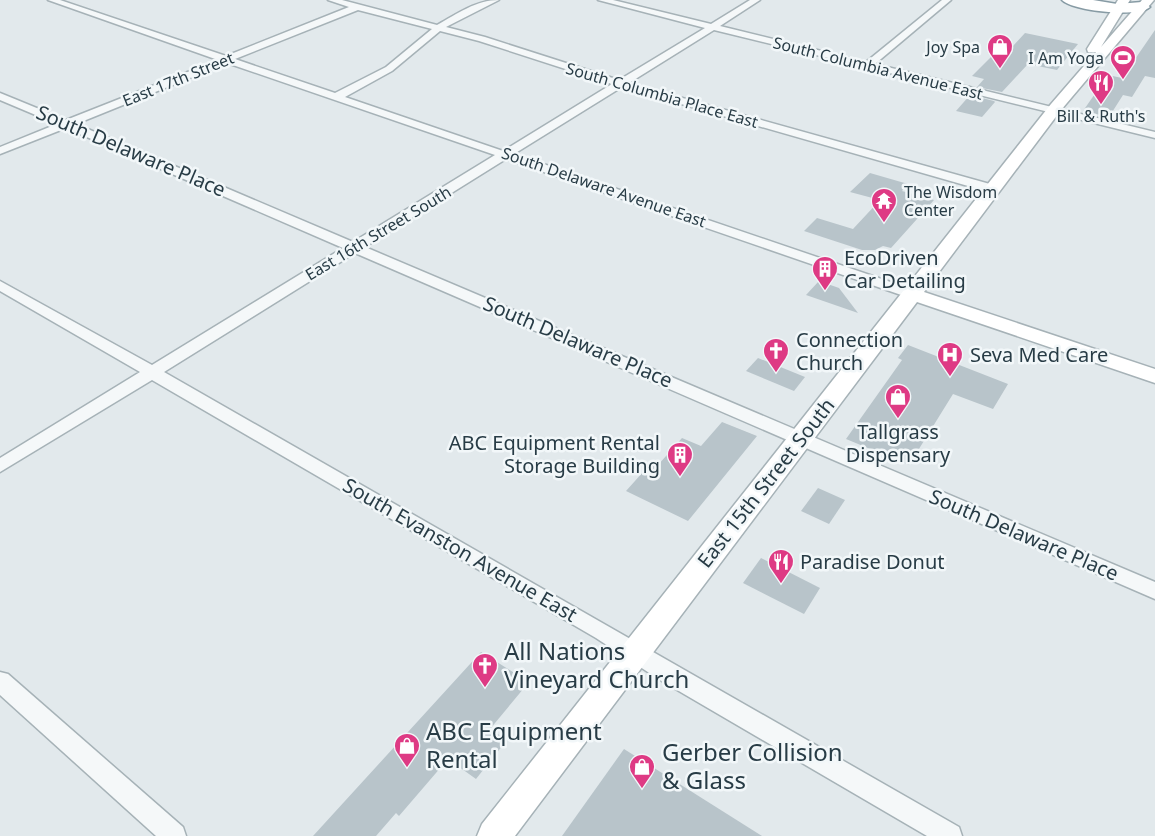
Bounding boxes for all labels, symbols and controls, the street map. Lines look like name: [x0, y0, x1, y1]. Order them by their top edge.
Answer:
street label: South Columbia Avenue East: [771, 31, 986, 105]
shop icon: Joy Spa: [985, 32, 1015, 70]
place label: Joy Spa: [924, 36, 980, 58]
sports icon: I Am Yoga: [1108, 43, 1138, 81]
street label: East 17th Street: [119, 47, 237, 111]
place label: I Am Yoga: [1028, 47, 1104, 69]
street label: South Columbia Place East: [563, 57, 761, 133]
restaurant icon: Bill & Ruth's: [1086, 68, 1116, 106]
street label: South Delaware Place: [32, 98, 230, 203]
place label: Bill & Ruth's: [1057, 105, 1145, 127]
street label: South Delaware Avenue East: [499, 142, 709, 232]
street label: East 16th Street South: [301, 181, 455, 285]
place label: The Wisdom Center: [904, 181, 997, 221]
temple icon: The Wisdom Center: [869, 186, 899, 224]
place label: EcoDriven Car Detailing: [844, 244, 966, 294]
building icon: EcoDriven Car Detailing: [810, 254, 840, 292]
street label: South Delaware Place: [479, 289, 677, 394]
place label: Connection Church: [796, 326, 903, 376]
church icon: Connection Church: [761, 336, 791, 374]
hospital icon: Seva Med Care: [935, 340, 965, 378]
place label: Seva Med Care: [970, 341, 1108, 368]
shop icon: Tallgrass Dispensary: [883, 382, 913, 420]
street label: East 15th Street South: [691, 392, 840, 573]
place label: Tallgrass Dispensary: [846, 418, 951, 468]
place label: ABC Equipment Rental Storage Building: [449, 429, 660, 479]
building icon: ABC Equipment Rental Storage Building: [665, 440, 695, 478]
street label: South Evanston Avenue East: [338, 471, 582, 628]
street label: South Delaware Place: [925, 482, 1123, 587]
restaurant icon: Paradise Donut: [766, 547, 796, 585]
place label: Paradise Donut: [800, 548, 945, 575]
place label: All Nations Vineyard Church: [504, 634, 689, 695]
church icon: All Nations Vineyard Church: [470, 651, 500, 689]
place label: ABC Equipment Rental: [426, 714, 602, 775]
shop icon: ABC Equipment Rental: [392, 731, 422, 769]
place label: Gerber Collision & Glass: [662, 735, 843, 796]
shop icon: Gerber Collision & Glass: [627, 752, 657, 790]

